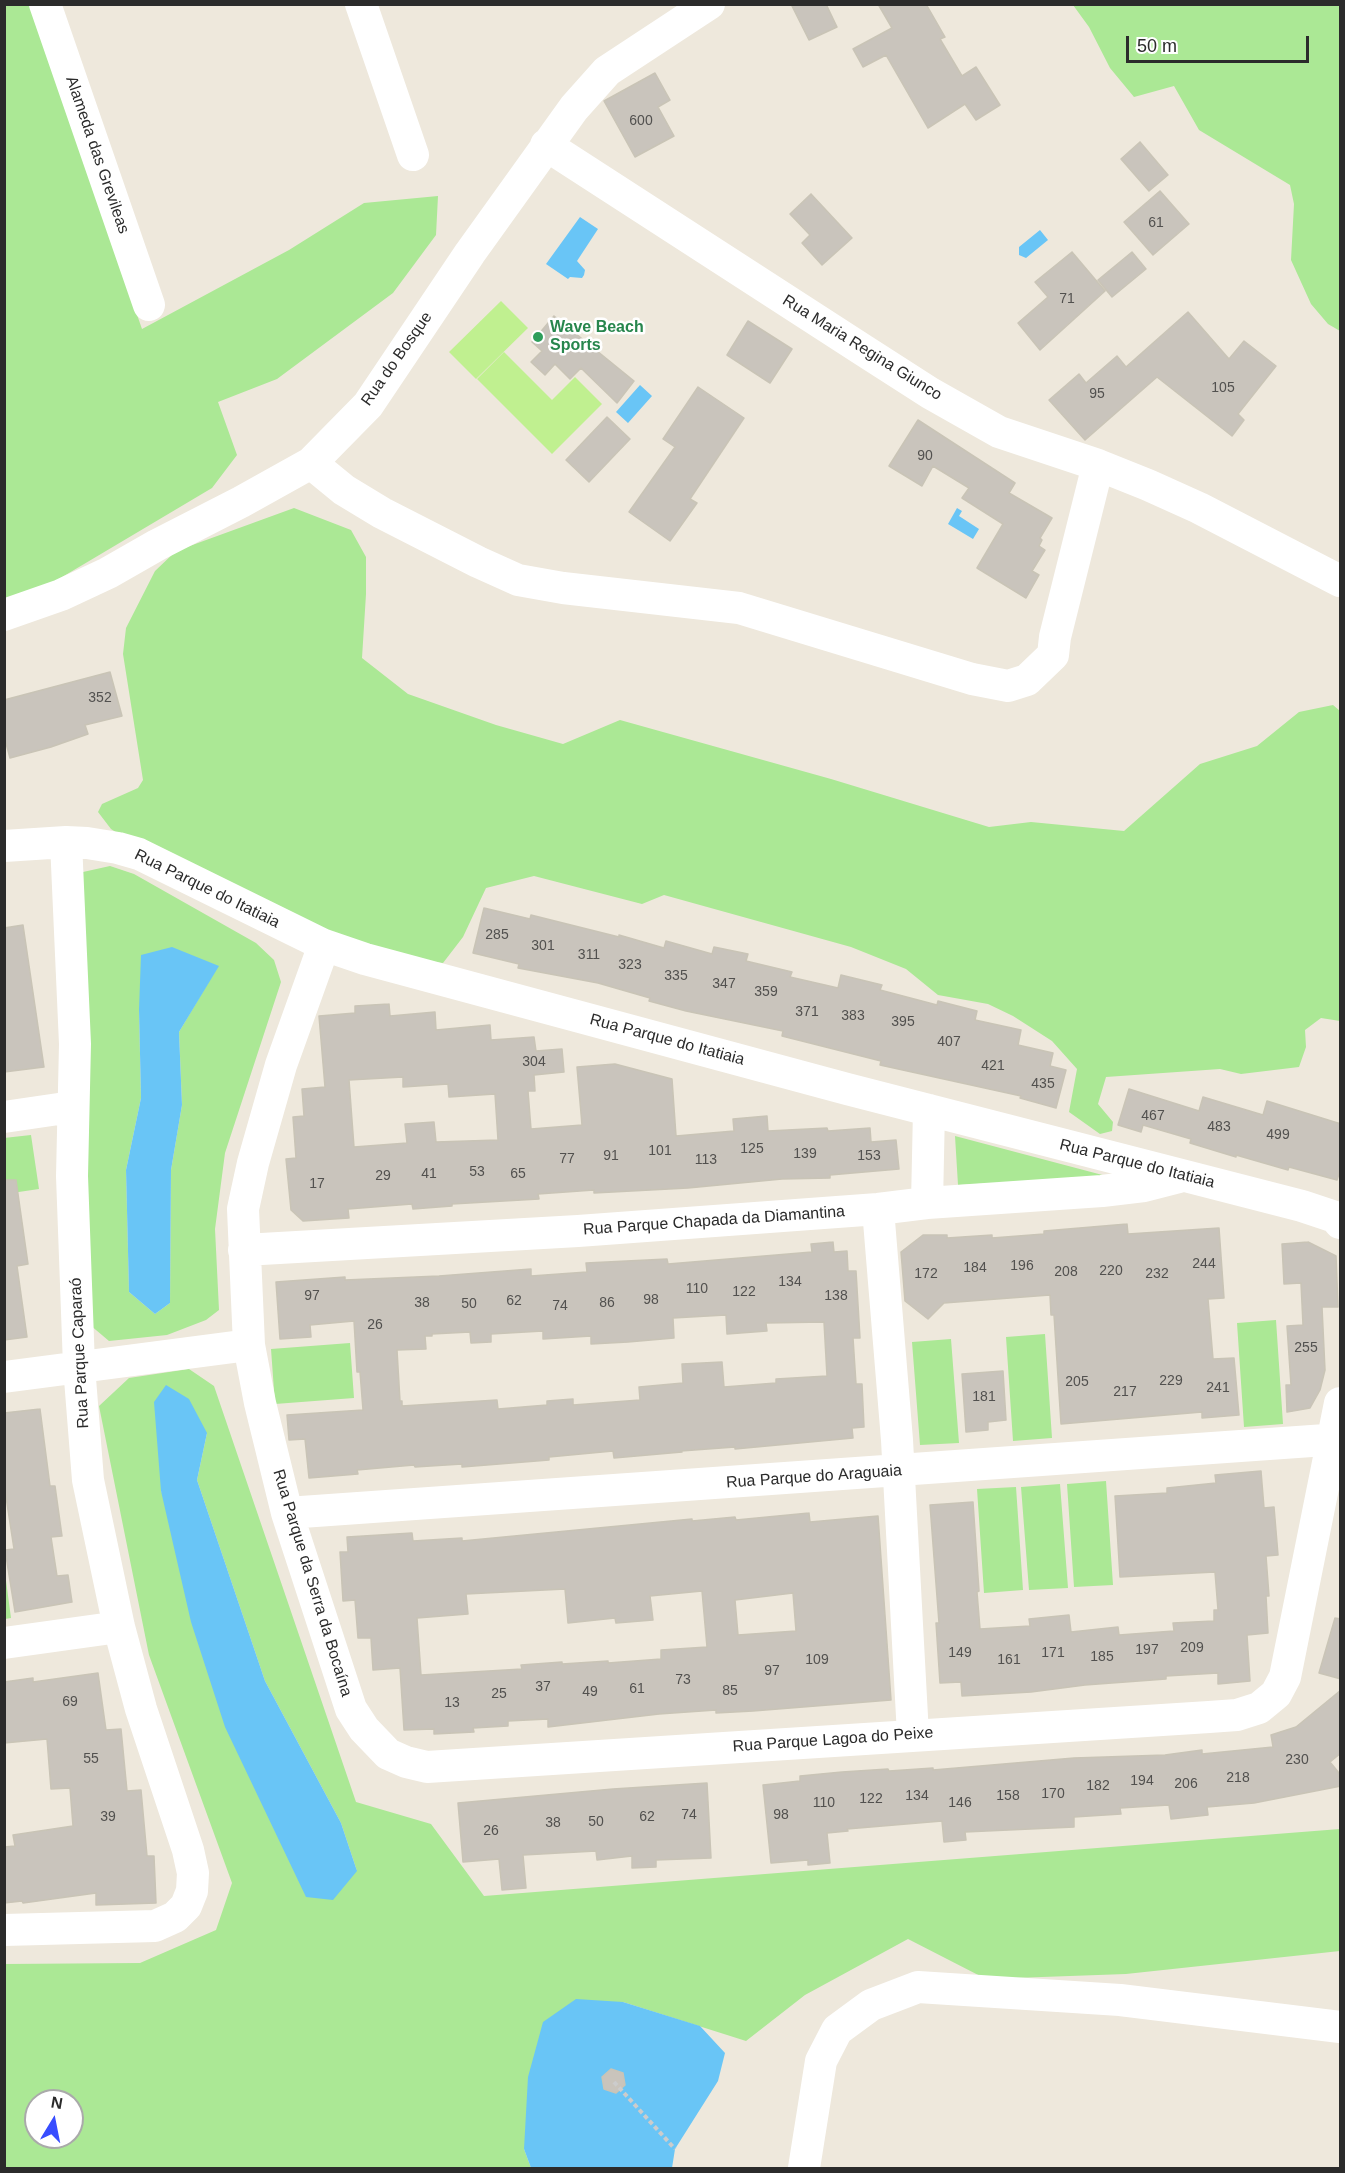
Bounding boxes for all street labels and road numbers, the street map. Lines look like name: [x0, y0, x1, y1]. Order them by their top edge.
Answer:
street label: Alameda das Grevileas: [61, 74, 133, 236]
street label: Rua Maria Regina Giunco: [779, 291, 945, 405]
street label: Rua do Bosque: [358, 308, 436, 410]
street label: Rua Parque do Itatiaia: [131, 845, 283, 933]
street label: Rua Parque do Itatiaia: [588, 1010, 746, 1070]
street label: Rua Parque do Itatiaia: [1057, 1135, 1217, 1193]
street label: Rua Parque Chapada da Diamantina: [582, 1202, 846, 1240]
street label: Rua Parque Caparaó: [66, 1277, 94, 1429]
street label: Rua Parque do Araguaia: [725, 1461, 903, 1493]
street label: Rua Parque da Serra da Bocaína: [268, 1467, 356, 1699]
street label: Rua Parque Lagoa do Peixe: [732, 1723, 934, 1757]

